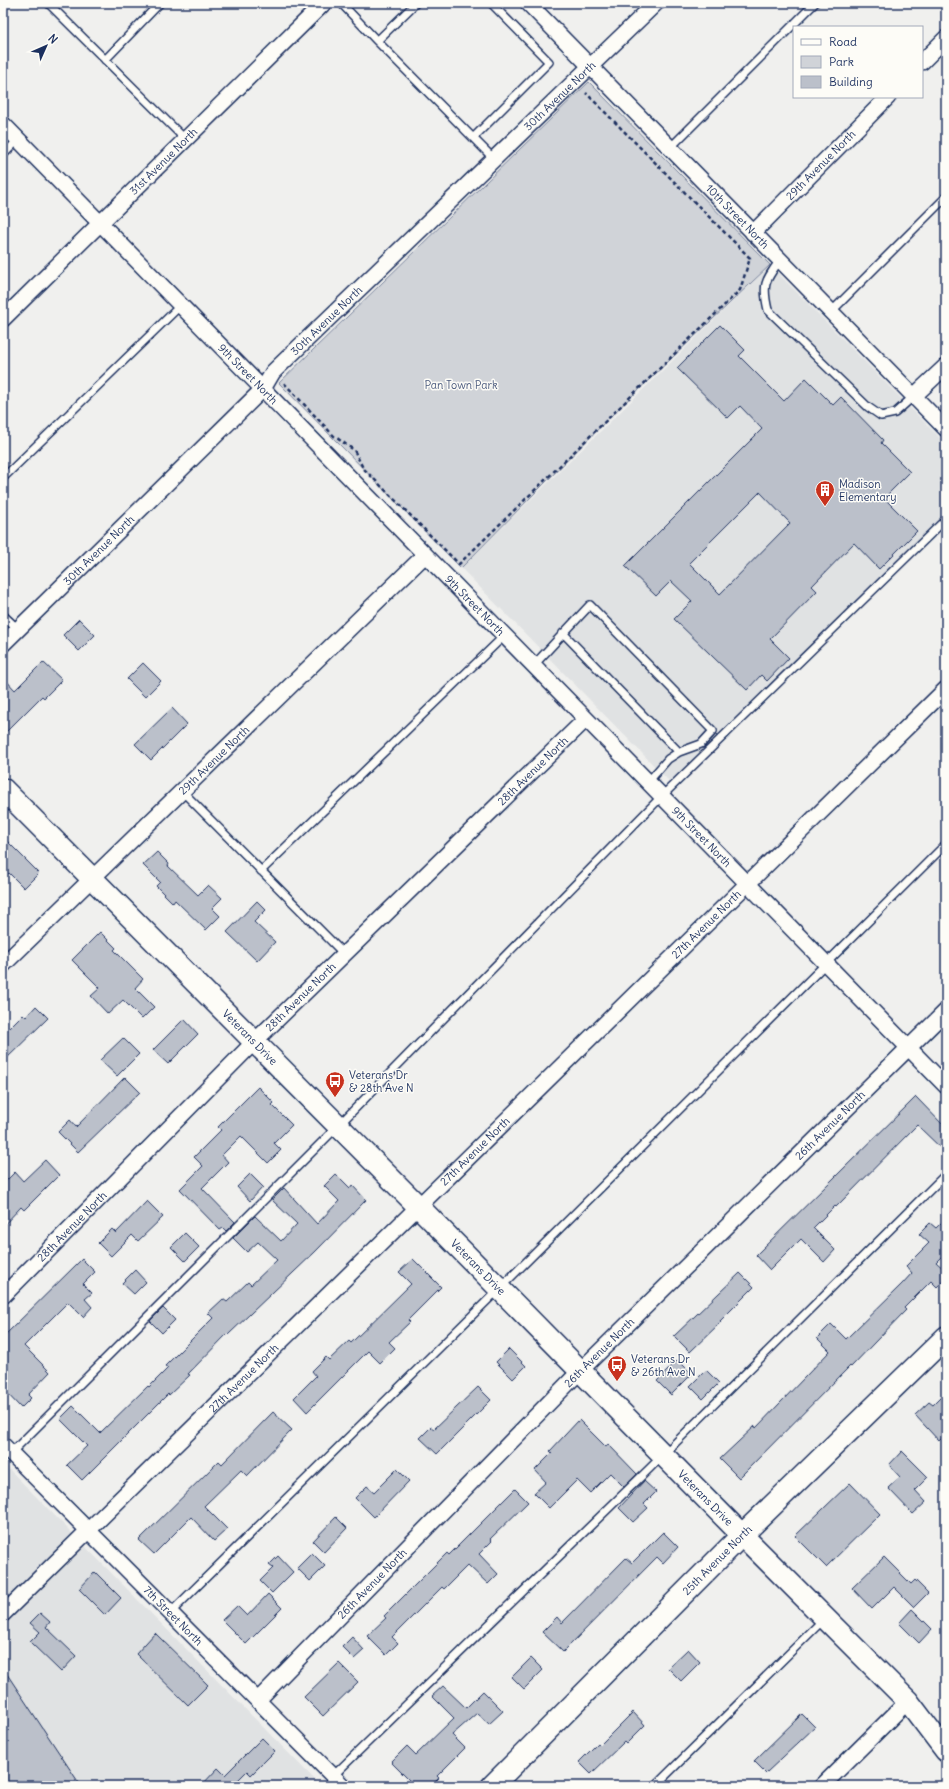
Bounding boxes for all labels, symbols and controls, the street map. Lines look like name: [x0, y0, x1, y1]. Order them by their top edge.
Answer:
north arrow: [26, 26, 66, 66]
legend: [793, 26, 923, 98]
text: N: [45, 31, 61, 47]
text: Road: [829, 34, 857, 49]
text: Park: [829, 54, 854, 69]
street label: 30th Avenue North: [521, 58, 598, 133]
text: Building: [829, 74, 873, 89]
street label: 31st Avenue North: [126, 125, 200, 198]
street label: 29th Avenue North: [783, 127, 858, 203]
street label: 10th Street North: [703, 181, 772, 252]
street label: 30th Avenue North: [288, 283, 365, 358]
street label: 9th Street North: [215, 341, 281, 407]
park label: Pan Town Park: [424, 378, 498, 392]
place label: Madison Elementary: [839, 477, 896, 504]
building icon: Madison Elementary: [814, 479, 836, 507]
street label: 30th Avenue North: [60, 512, 137, 588]
street label: 9th Street North: [442, 572, 508, 639]
street label: 29th Avenue North: [176, 723, 252, 798]
street label: 28th Avenue North: [495, 733, 571, 808]
street label: 9th Street North: [669, 803, 734, 870]
street label: 27th Avenue North: [668, 887, 744, 961]
street label: 28th Avenue North: [262, 959, 339, 1034]
street label: Veterans Drive: [219, 1006, 281, 1068]
place label: Veterans Dr & 28th Ave N: [349, 1068, 414, 1095]
bus stop icon: Veterans Dr & 28th Ave N: [324, 1070, 346, 1098]
street label: 26th Avenue North: [792, 1088, 868, 1163]
street label: 27th Avenue North: [437, 1114, 513, 1188]
street label: 28th Avenue North: [34, 1188, 110, 1264]
street label: Veterans Drive: [448, 1236, 509, 1298]
street label: 26th Avenue North: [561, 1315, 637, 1390]
street label: 27th Avenue North: [206, 1341, 281, 1415]
place label: Veterans Dr & 26th Ave N: [631, 1352, 696, 1379]
bus stop icon: Veterans Dr & 26th Ave N: [606, 1354, 628, 1382]
street label: Veterans Drive: [675, 1467, 736, 1529]
street label: 25th Avenue North: [679, 1522, 755, 1598]
street label: 26th Avenue North: [335, 1545, 410, 1622]
street label: 7th Street North: [141, 1583, 206, 1648]

